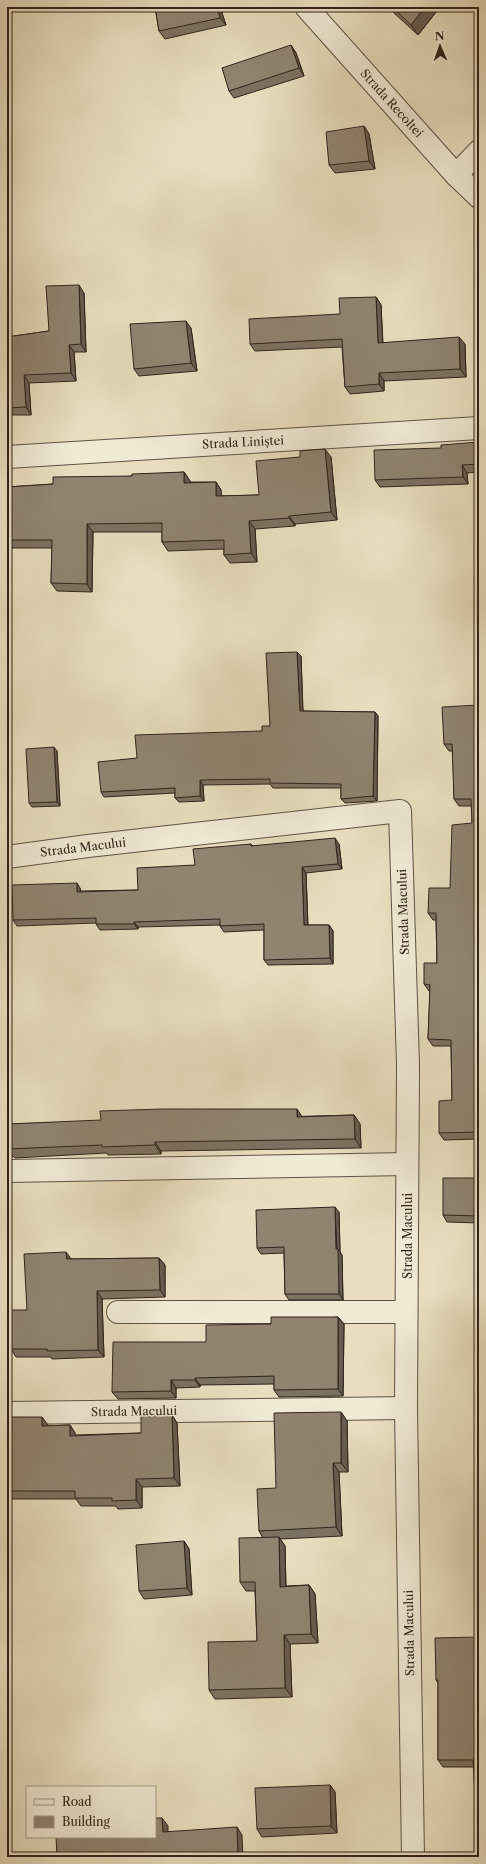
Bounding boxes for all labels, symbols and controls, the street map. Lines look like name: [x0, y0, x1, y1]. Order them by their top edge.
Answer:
north arrow: [420, 26, 460, 66]
text: N: [435, 29, 445, 43]
street label: Strada Recoltei: [357, 66, 427, 140]
street label: Strada Liniștei: [202, 432, 285, 453]
street label: Strada Macului: [39, 834, 127, 860]
street label: Strada Macului: [394, 868, 412, 955]
street label: Strada Macului: [400, 1193, 415, 1279]
street label: Strada Macului: [91, 1403, 178, 1419]
street label: Strada Macului: [401, 1589, 417, 1676]
legend: [26, 1786, 156, 1838]
text: Road: [62, 1794, 92, 1809]
text: Building: [62, 1814, 110, 1829]

